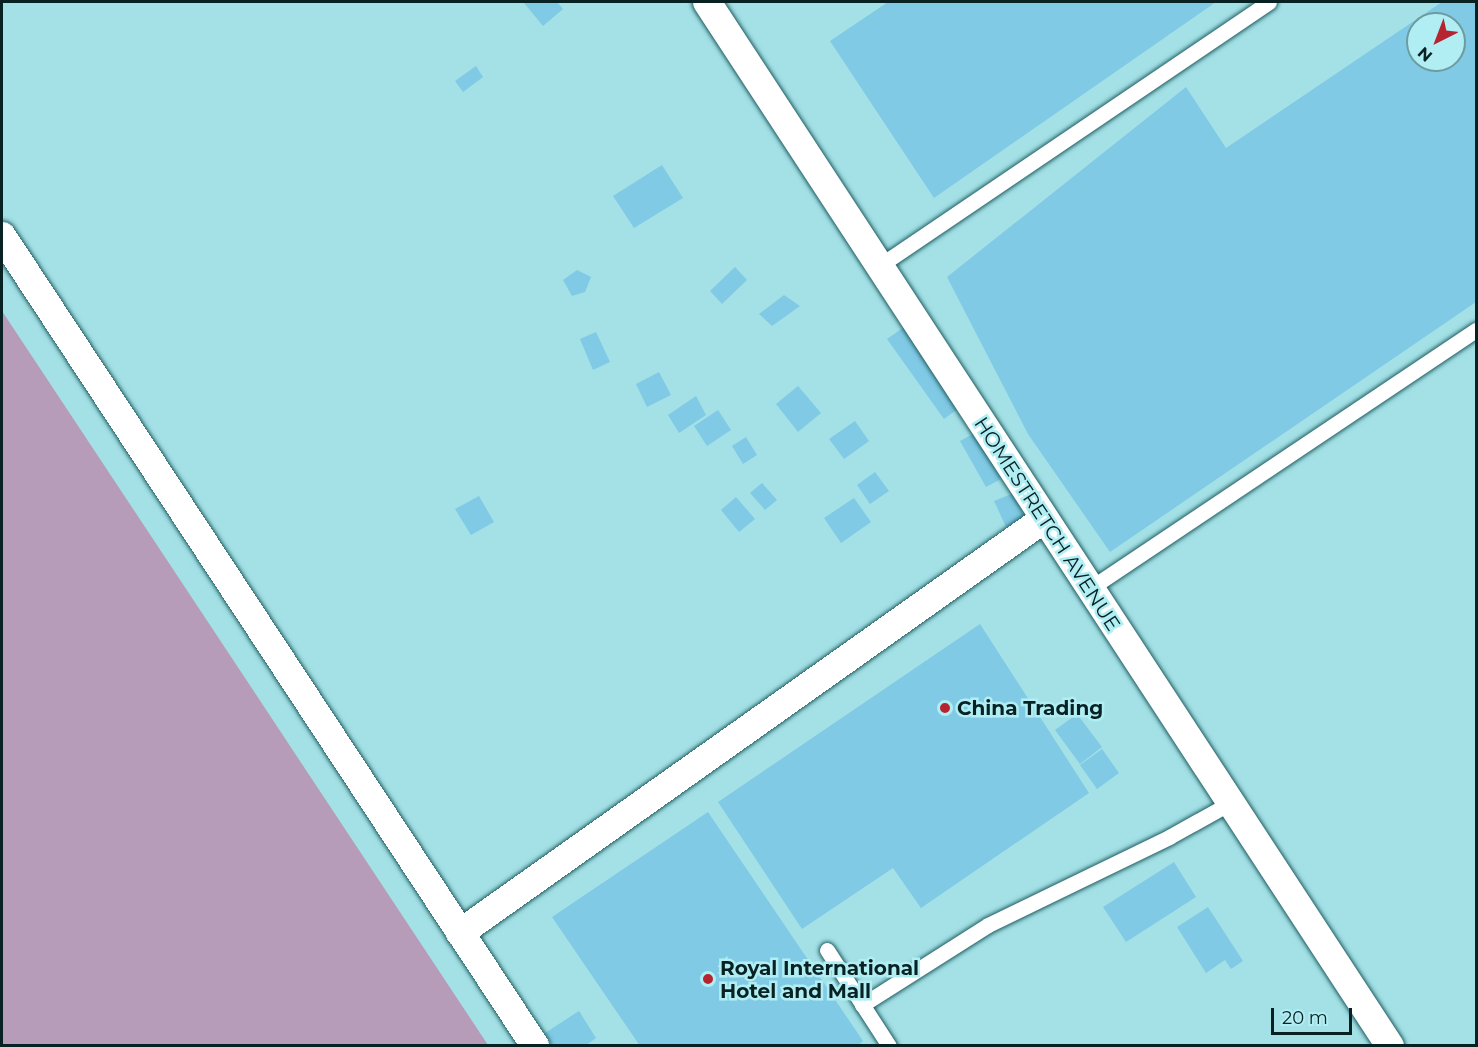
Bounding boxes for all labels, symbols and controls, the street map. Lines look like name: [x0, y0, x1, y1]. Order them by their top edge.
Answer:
north arrow: [1406, 12, 1466, 72]
text: N: [1414, 43, 1436, 66]
street label: HOMESTRETCH AVENUE: [969, 413, 1125, 635]
place label: China Trading: [957, 696, 1103, 720]
marker: China Trading: [938, 701, 952, 715]
place label: Royal International Hotel and Mall: [720, 956, 919, 1003]
marker: Royal International Hotel and Mall: [701, 972, 715, 986]
scale bar: [1274, 996, 1355, 1034]
text: 20 m: [1282, 1007, 1328, 1029]

